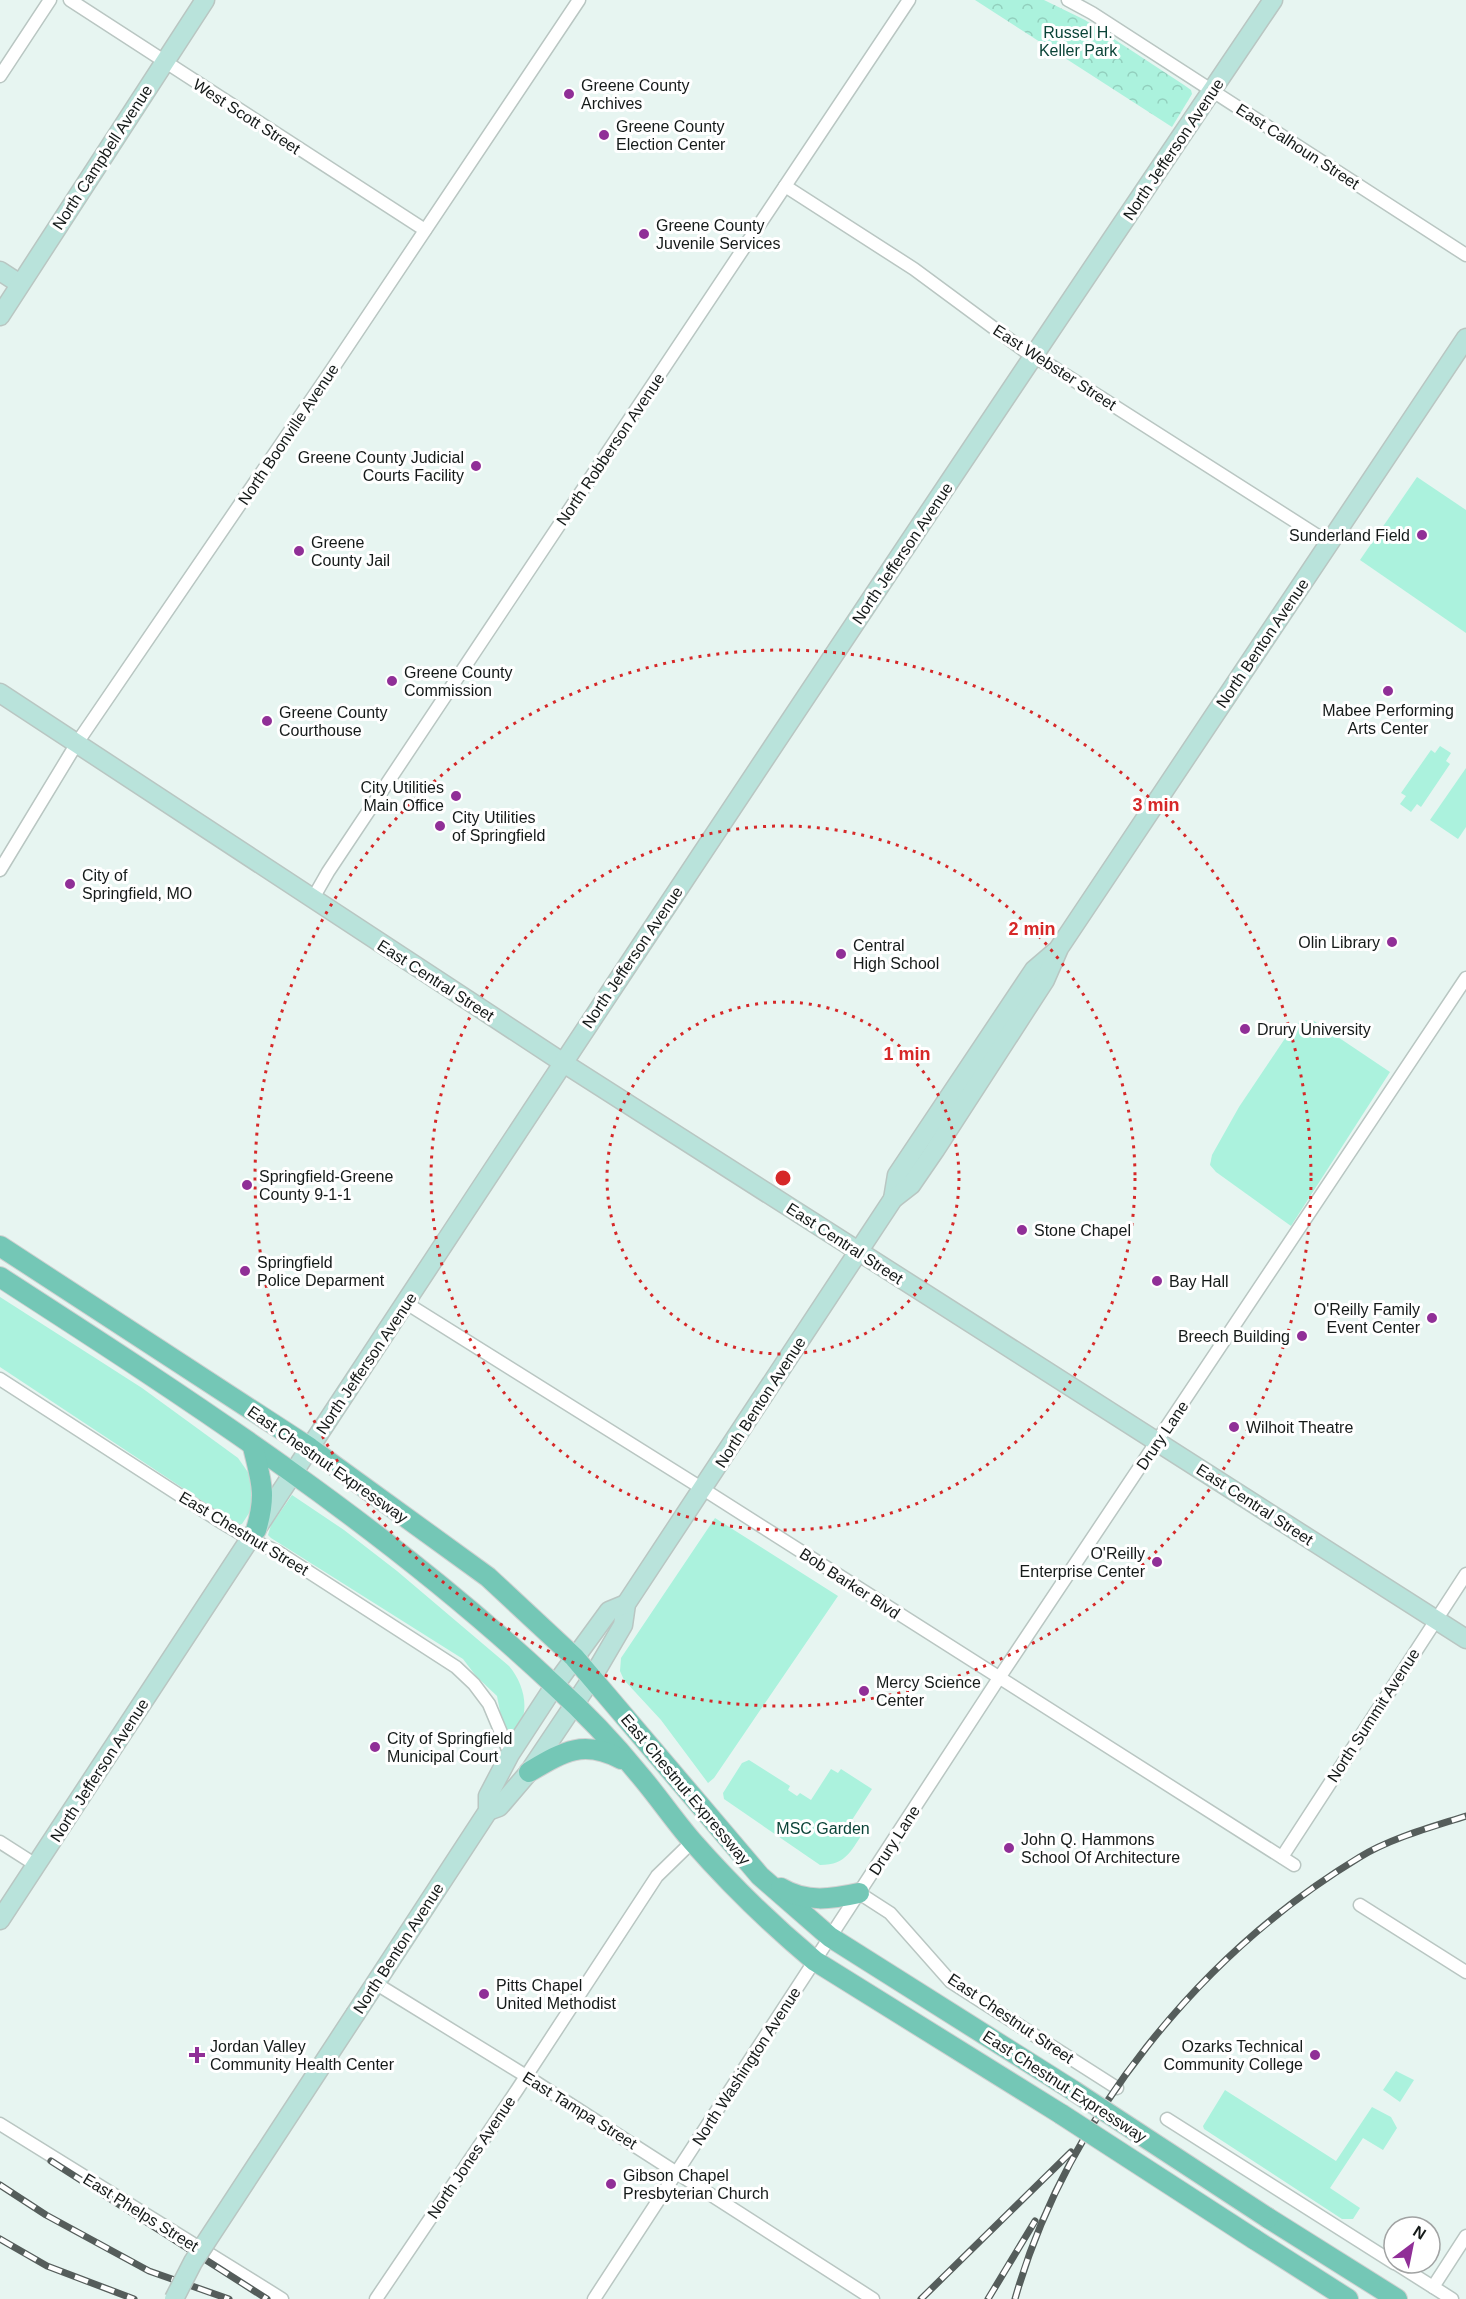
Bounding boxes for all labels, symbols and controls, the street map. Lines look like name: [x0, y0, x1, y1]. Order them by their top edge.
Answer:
park label: Russel H. Keller Park: [1039, 24, 1118, 59]
street label: West Scott Street: [190, 75, 304, 158]
street label: North Jefferson Avenue: [1120, 75, 1227, 223]
place label: Greene County Archives: [581, 77, 690, 112]
street label: North Campbell Avenue: [49, 82, 156, 233]
marker: Greene County Archives: [562, 87, 576, 101]
street label: East Calhoun Street: [1233, 100, 1363, 193]
place label: Greene County Election Center: [616, 118, 726, 153]
marker: Greene County Election Center: [597, 128, 611, 142]
place label: Greene County Juvenile Services: [656, 217, 781, 252]
marker: Greene County Juvenile Services: [637, 227, 651, 241]
street label: East Webster Street: [990, 321, 1120, 414]
street label: North Boonville Avenue: [235, 361, 342, 508]
street label: North Robberson Avenue: [553, 370, 668, 528]
place label: Greene County Judicial Courts Facility: [298, 449, 464, 484]
marker: Greene County Judicial Courts Facility: [469, 459, 483, 473]
street label: North Jefferson Avenue: [849, 479, 956, 627]
place label: Sunderland Field: [1289, 527, 1410, 544]
marker: Sunderland Field: [1415, 528, 1429, 542]
place label: Greene County Jail: [311, 534, 390, 569]
marker: Greene County Jail: [292, 544, 306, 558]
street label: North Benton Avenue: [1213, 576, 1312, 711]
place label: Greene County Commission: [404, 664, 513, 699]
marker: Greene County Commission: [385, 674, 399, 688]
marker: Mabee Performing Arts Center: [1381, 684, 1395, 698]
place label: Mabee Performing Arts Center: [1322, 702, 1454, 737]
place label: Greene County Courthouse: [279, 704, 388, 739]
marker: Greene County Courthouse: [260, 714, 274, 728]
place label: City Utilities Main Office: [360, 779, 444, 814]
marker: City Utilities Main Office: [449, 789, 463, 803]
text: 3 min: [1132, 795, 1180, 815]
place label: City Utilities of Springfield: [452, 809, 545, 844]
marker: City Utilities of Springfield: [433, 819, 447, 833]
place label: City of Springfield, MO: [82, 867, 192, 902]
marker: City of Springfield, MO: [63, 877, 77, 891]
street label: North Jefferson Avenue: [579, 883, 686, 1031]
text: 2 min: [1008, 919, 1056, 939]
place label: Olin Library: [1298, 934, 1380, 951]
marker: Olin Library: [1385, 935, 1399, 949]
street label: East Central Street: [374, 936, 498, 1025]
place label: Central High School: [853, 937, 939, 972]
marker: Central High School: [834, 947, 848, 961]
place label: Drury University: [1257, 1021, 1371, 1038]
marker: Drury University: [1238, 1022, 1252, 1036]
text: 1 min: [883, 1044, 931, 1064]
place label: Springfield-Greene County 9-1-1: [259, 1168, 393, 1203]
centre of rings: [773, 1168, 793, 1188]
marker: Springfield-Greene County 9-1-1: [240, 1178, 254, 1192]
street label: East Central Street: [783, 1199, 907, 1288]
place label: Stone Chapel: [1034, 1222, 1131, 1239]
marker: Stone Chapel: [1015, 1223, 1029, 1237]
place label: Springfield Police Deparment: [257, 1254, 385, 1289]
marker: Springfield Police Deparment: [238, 1264, 252, 1278]
place label: Bay Hall: [1169, 1273, 1229, 1290]
marker: Bay Hall: [1150, 1274, 1164, 1288]
street label: North Jefferson Avenue: [313, 1289, 420, 1437]
place label: O'Reilly Family Event Center: [1314, 1301, 1421, 1336]
marker: O'Reilly Family Event Center: [1425, 1311, 1439, 1325]
place label: Breech Building: [1178, 1328, 1290, 1345]
marker: Breech Building: [1295, 1329, 1309, 1343]
street label: North Benton Avenue: [712, 1334, 809, 1471]
street label: Drury Lane: [1133, 1398, 1192, 1473]
street label: East Chestnut Expressway: [245, 1403, 411, 1526]
place label: Wilhoit Theatre: [1246, 1419, 1353, 1436]
marker: Wilhoit Theatre: [1227, 1420, 1241, 1434]
street label: East Central Street: [1193, 1460, 1317, 1549]
street label: East Chestnut Street: [176, 1488, 312, 1579]
street label: Bob Barker Blvd: [797, 1545, 903, 1622]
place label: O'Reilly Enterprise Center: [1020, 1545, 1146, 1580]
marker: O'Reilly Enterprise Center: [1150, 1555, 1164, 1569]
street label: North Summit Avenue: [1324, 1645, 1423, 1785]
place label: Mercy Science Center: [876, 1674, 981, 1709]
marker: Mercy Science Center: [857, 1684, 871, 1698]
street label: North Jefferson Avenue: [47, 1696, 152, 1845]
street label: East Chestnut Expressway: [618, 1711, 754, 1868]
place label: City of Springfield Municipal Court: [387, 1730, 512, 1765]
marker: City of Springfield Municipal Court: [368, 1740, 382, 1754]
street label: Drury Lane: [866, 1802, 923, 1878]
park label: MSC Garden: [776, 1820, 870, 1837]
place label: John Q. Hammons School Of Architecture: [1021, 1831, 1180, 1866]
marker: John Q. Hammons School Of Architecture: [1002, 1841, 1016, 1855]
street label: North Benton Avenue: [350, 1880, 447, 2017]
street label: East Chestnut Street: [945, 1970, 1077, 2067]
place label: Pitts Chapel United Methodist: [496, 1977, 617, 2012]
street label: North Washington Avenue: [689, 1984, 804, 2148]
marker: Pitts Chapel United Methodist: [477, 1987, 491, 2001]
street label: East Chestnut Expressway: [980, 2027, 1150, 2146]
place label: Jordan Valley Community Health Center: [210, 2038, 395, 2073]
place label: Ozarks Technical Community College: [1163, 2038, 1303, 2073]
marker: Jordan Valley Community Health Center: [188, 2046, 206, 2064]
marker: Ozarks Technical Community College: [1308, 2048, 1322, 2062]
street label: East Tampa Street: [520, 2068, 640, 2153]
street label: North Jones Avenue: [424, 2093, 519, 2222]
place label: Gibson Chapel Presbyterian Church: [623, 2167, 769, 2202]
street label: East Phelps Street: [80, 2170, 202, 2255]
marker: Gibson Chapel Presbyterian Church: [604, 2177, 618, 2191]
north arrow: [1382, 2215, 1442, 2275]
text: N: [1410, 2222, 1429, 2243]

